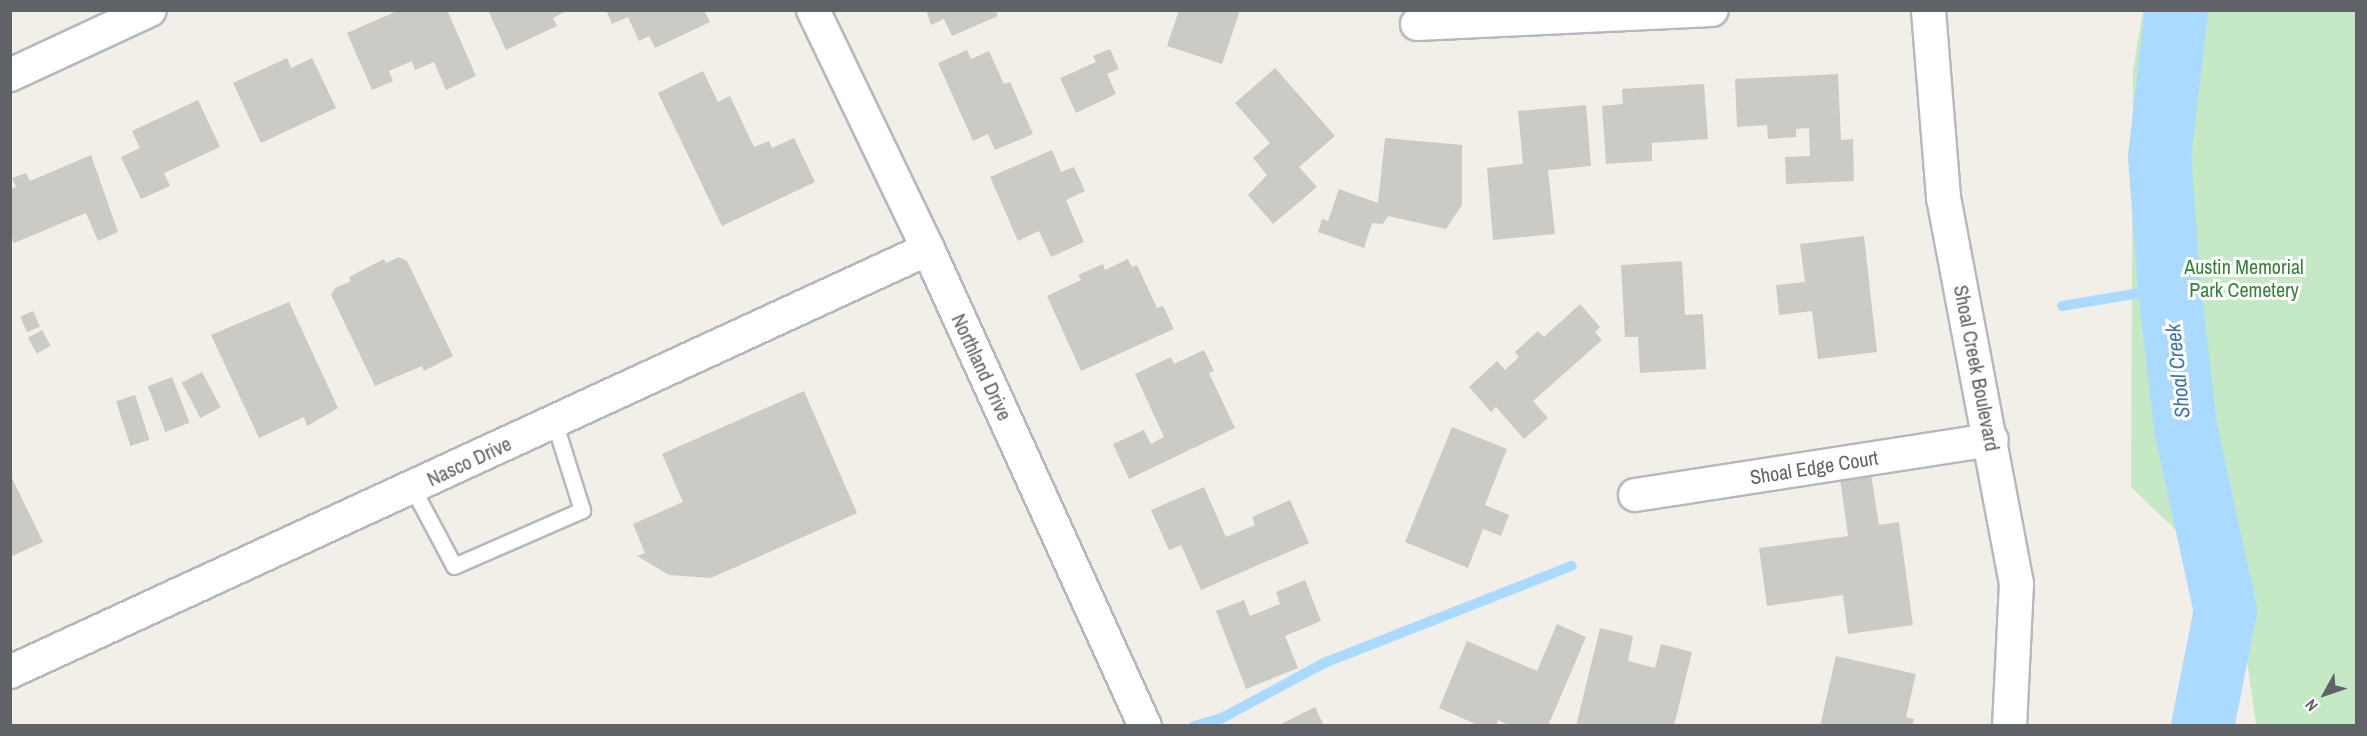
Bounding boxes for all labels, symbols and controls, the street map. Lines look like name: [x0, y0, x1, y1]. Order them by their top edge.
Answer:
park label: Austin Memorial Park Cemetery: [2184, 255, 2304, 302]
street label: Shoal Creek Boulevard: [1949, 283, 2005, 453]
street label: Northland Drive: [947, 310, 1017, 424]
water label: Shoal Creek: [2161, 323, 2195, 419]
street label: Nasco Drive: [423, 431, 515, 491]
street label: Shoal Edge Court: [1748, 445, 1880, 489]
north arrow: [2295, 664, 2355, 724]
text: N: [2300, 695, 2323, 716]

